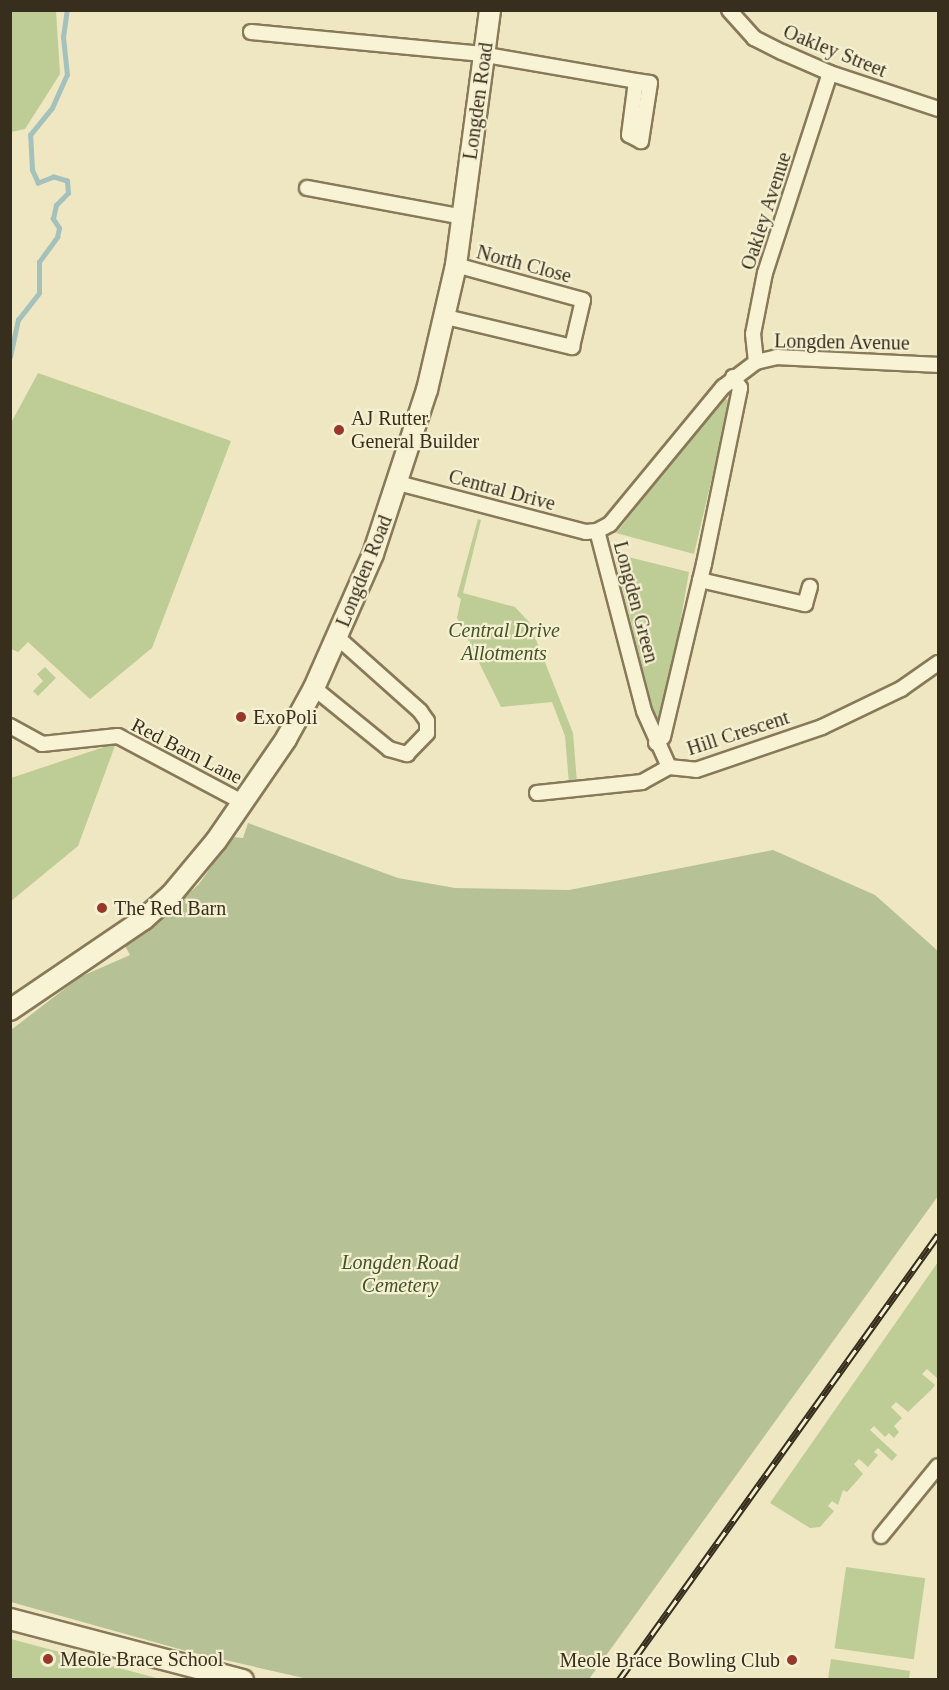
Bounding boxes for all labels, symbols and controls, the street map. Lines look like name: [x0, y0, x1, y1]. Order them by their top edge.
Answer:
street label: Oakley Street: [780, 19, 890, 83]
street label: Longden Road: [458, 41, 498, 161]
street label: Oakley Avenue: [736, 149, 796, 273]
street label: North Close: [474, 240, 574, 288]
street label: Longden Avenue: [773, 329, 911, 355]
place label: AJ Rutter General Builder: [351, 406, 479, 453]
marker: AJ Rutter General Builder: [332, 423, 346, 437]
street label: Central Drive: [446, 464, 558, 516]
street label: Longden Road: [331, 512, 397, 630]
street label: Longden Green: [608, 539, 664, 665]
park label: Central Drive Allotments: [448, 619, 560, 666]
place label: ExoPoli: [253, 705, 317, 729]
street label: Hill Crescent: [684, 705, 792, 761]
marker: ExoPoli: [234, 710, 248, 724]
street label: Red Barn Lane: [128, 713, 246, 789]
place label: The Red Barn: [114, 896, 226, 920]
marker: The Red Barn: [95, 901, 109, 915]
park label: Longden Road Cemetery: [341, 1251, 459, 1298]
place label: Meole Brace School: [60, 1647, 223, 1671]
place label: Meole Brace Bowling Club: [559, 1648, 780, 1672]
marker: Meole Brace School: [41, 1652, 55, 1666]
marker: Meole Brace Bowling Club: [785, 1653, 799, 1667]

